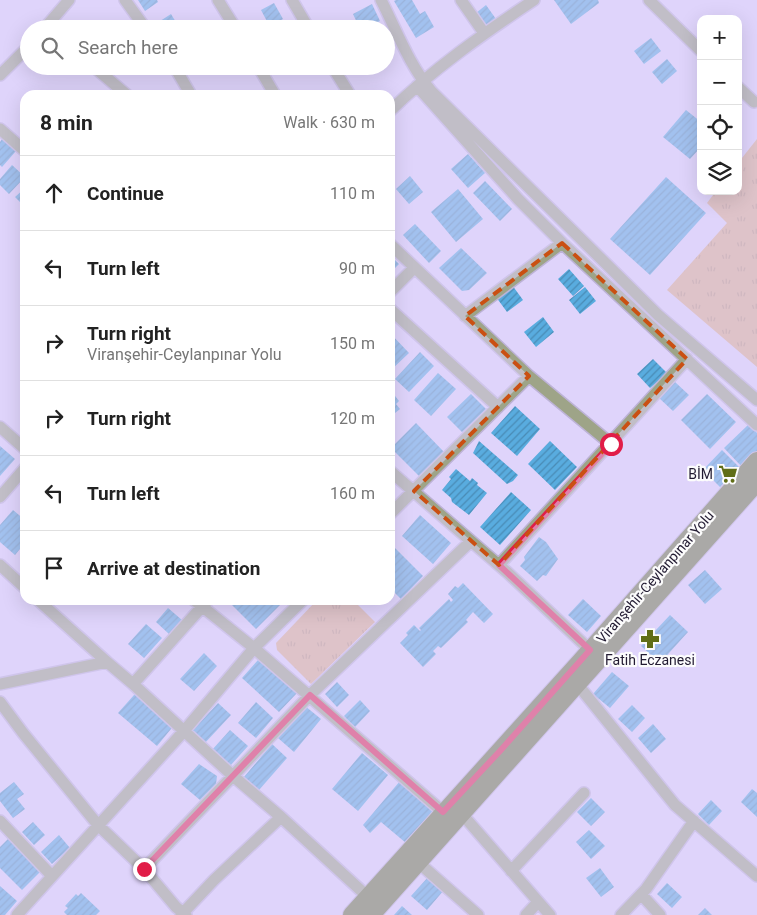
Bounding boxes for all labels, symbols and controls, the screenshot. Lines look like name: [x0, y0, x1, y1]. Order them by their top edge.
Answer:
map controls: [697, 15, 742, 195]
button: +: [697, 15, 742, 60]
search box: [20, 20, 395, 75]
icon: search: [38, 34, 66, 62]
text: Search here: [78, 36, 178, 59]
button: −: [697, 60, 742, 105]
button: locate: [697, 105, 742, 150]
text: 8 min: [40, 111, 93, 135]
text: Walk · 630 m: [283, 113, 375, 132]
button: layers: [697, 150, 742, 195]
icon: ahead: [40, 179, 68, 207]
text: Continue: [87, 182, 164, 205]
text: 110 m: [330, 184, 375, 203]
icon: left: [40, 254, 68, 282]
text: Turn left: [87, 257, 160, 280]
text: 90 m: [339, 259, 375, 278]
text: Turn right: [87, 322, 171, 345]
icon: right: [40, 329, 68, 357]
text: 150 m: [330, 334, 375, 353]
text: Viranşehir-Ceylanpınar Yolu: [87, 345, 282, 364]
icon: right: [40, 404, 68, 432]
text: Turn right: [87, 407, 171, 430]
text: 120 m: [330, 409, 375, 428]
route start: [600, 433, 623, 456]
supermarket icon: BİM: [717, 463, 739, 485]
place label: BİM: [688, 466, 713, 482]
icon: left: [40, 479, 68, 507]
text: Turn left: [87, 482, 160, 505]
text: 160 m: [330, 484, 375, 503]
street label: Viranşehir-Ceylanpınar Yolu: [593, 507, 717, 647]
icon: arrive: [40, 554, 68, 582]
text: Arrive at destination: [87, 557, 260, 580]
pharmacy icon: Fatih Eczanesi: [639, 628, 661, 650]
place label: Fatih Eczanesi: [605, 652, 695, 668]
route end: [133, 858, 156, 881]

